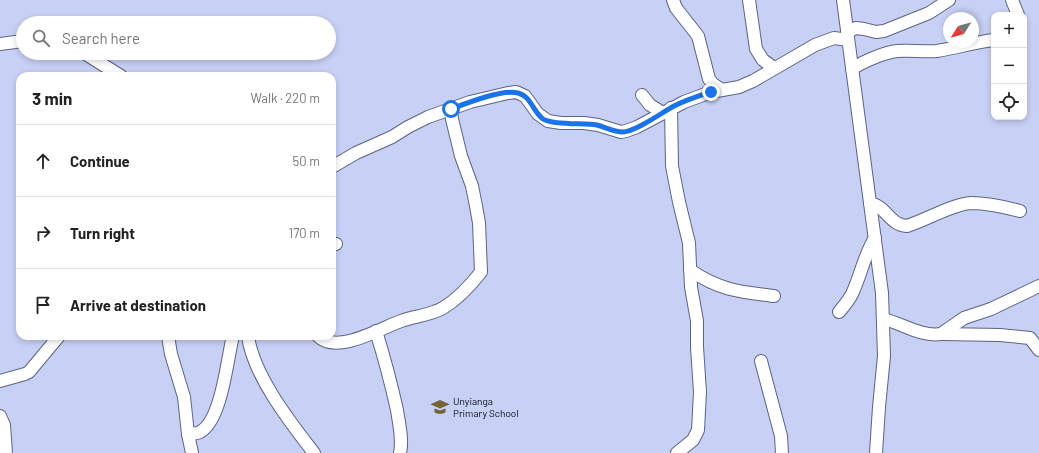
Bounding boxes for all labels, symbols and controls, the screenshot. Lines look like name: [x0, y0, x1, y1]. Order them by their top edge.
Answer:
north arrow: [943, 12, 979, 48]
map controls: [991, 12, 1027, 120]
button: +: [991, 12, 1027, 48]
search box: [16, 16, 336, 60]
icon: search: [30, 27, 52, 49]
text: Search here: [62, 29, 140, 47]
button: −: [991, 48, 1027, 84]
route end: [702, 83, 720, 101]
button: locate: [991, 84, 1027, 120]
text: 3 min: [32, 88, 72, 108]
text: Walk · 220 m: [250, 90, 320, 106]
route start: [442, 100, 460, 118]
icon: ahead: [32, 150, 54, 172]
text: Continue: [70, 152, 130, 170]
text: 50 m: [293, 153, 320, 169]
icon: right: [32, 222, 54, 244]
text: Turn right: [70, 224, 135, 242]
text: 170 m: [289, 225, 320, 241]
icon: arrive: [32, 294, 54, 316]
text: Arrive at destination: [70, 296, 206, 314]
place label: Unyianga Primary School: [453, 395, 519, 419]
school or university icon: Unyianga Primary School: [430, 397, 450, 417]

